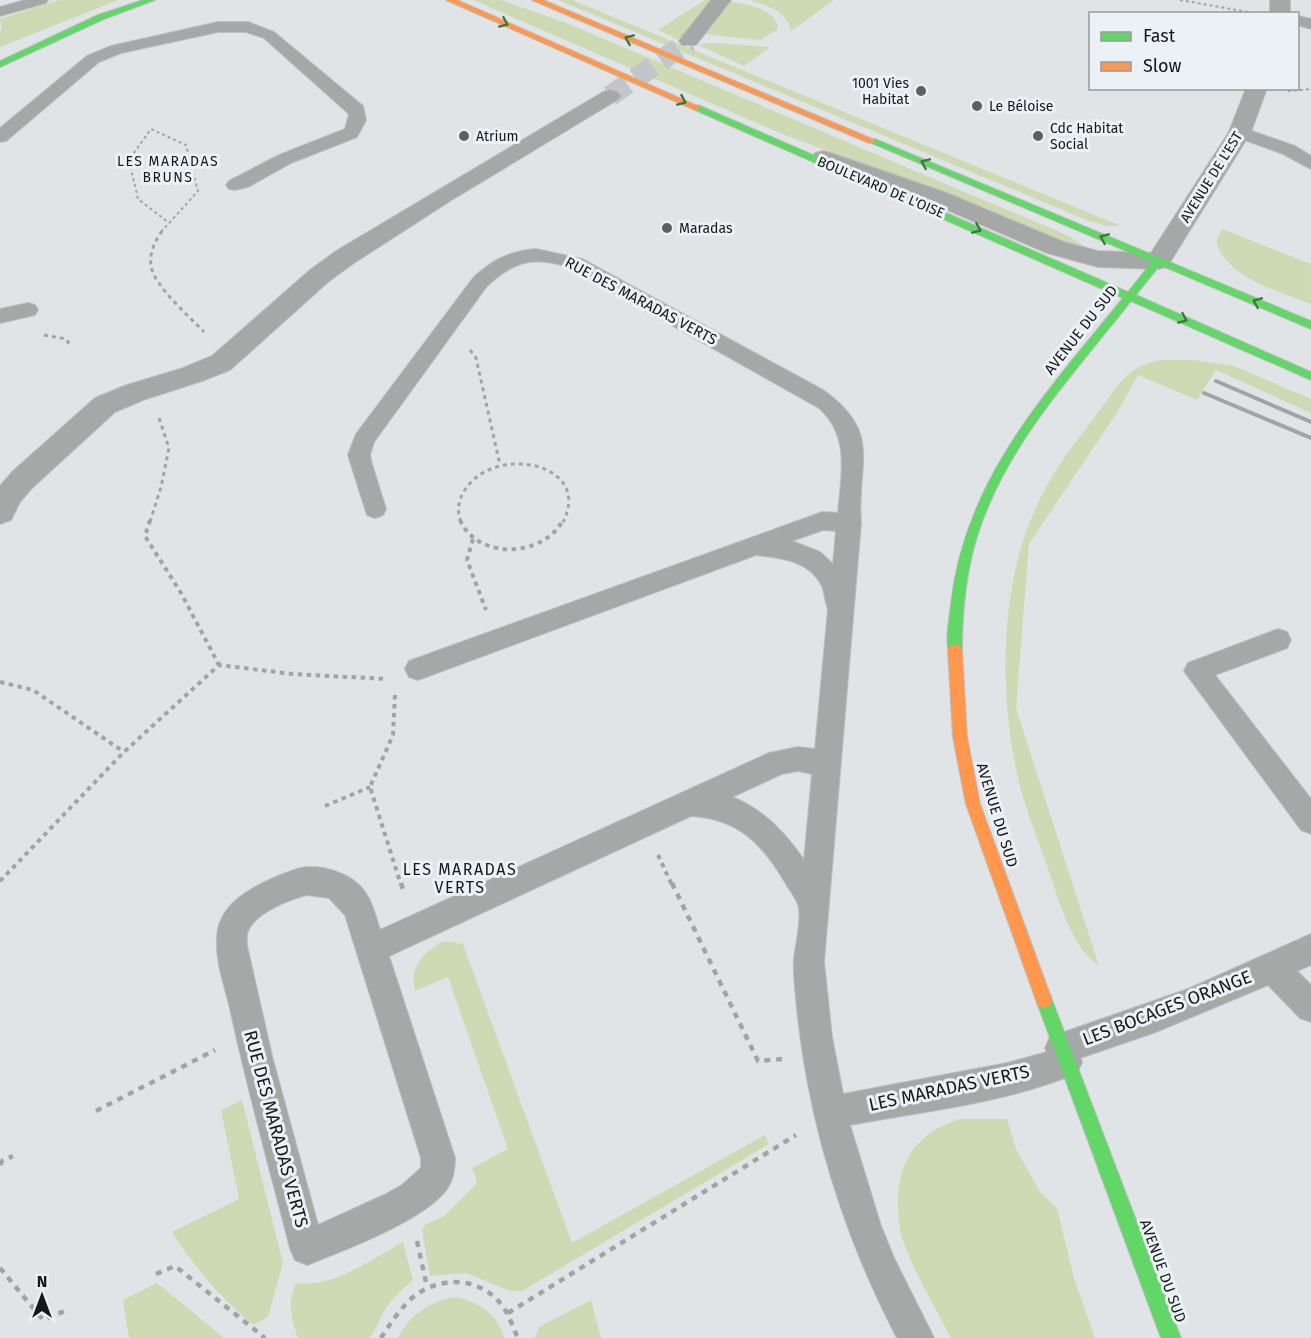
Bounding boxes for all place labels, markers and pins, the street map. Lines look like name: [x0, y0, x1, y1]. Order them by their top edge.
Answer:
place label: 1001 Vies Habitat: [852, 75, 910, 108]
marker: 1001 Vies Habitat: [914, 84, 928, 98]
place label: Le Béloise: [989, 98, 1053, 115]
marker: Le Béloise: [970, 99, 984, 113]
place label: Cdc Habitat Social: [1050, 120, 1124, 153]
place label: Atrium: [476, 128, 519, 145]
marker: Atrium: [457, 129, 471, 143]
marker: Cdc Habitat Social: [1031, 129, 1045, 143]
place label: Maradas: [679, 220, 733, 237]
marker: Maradas: [660, 221, 674, 235]

